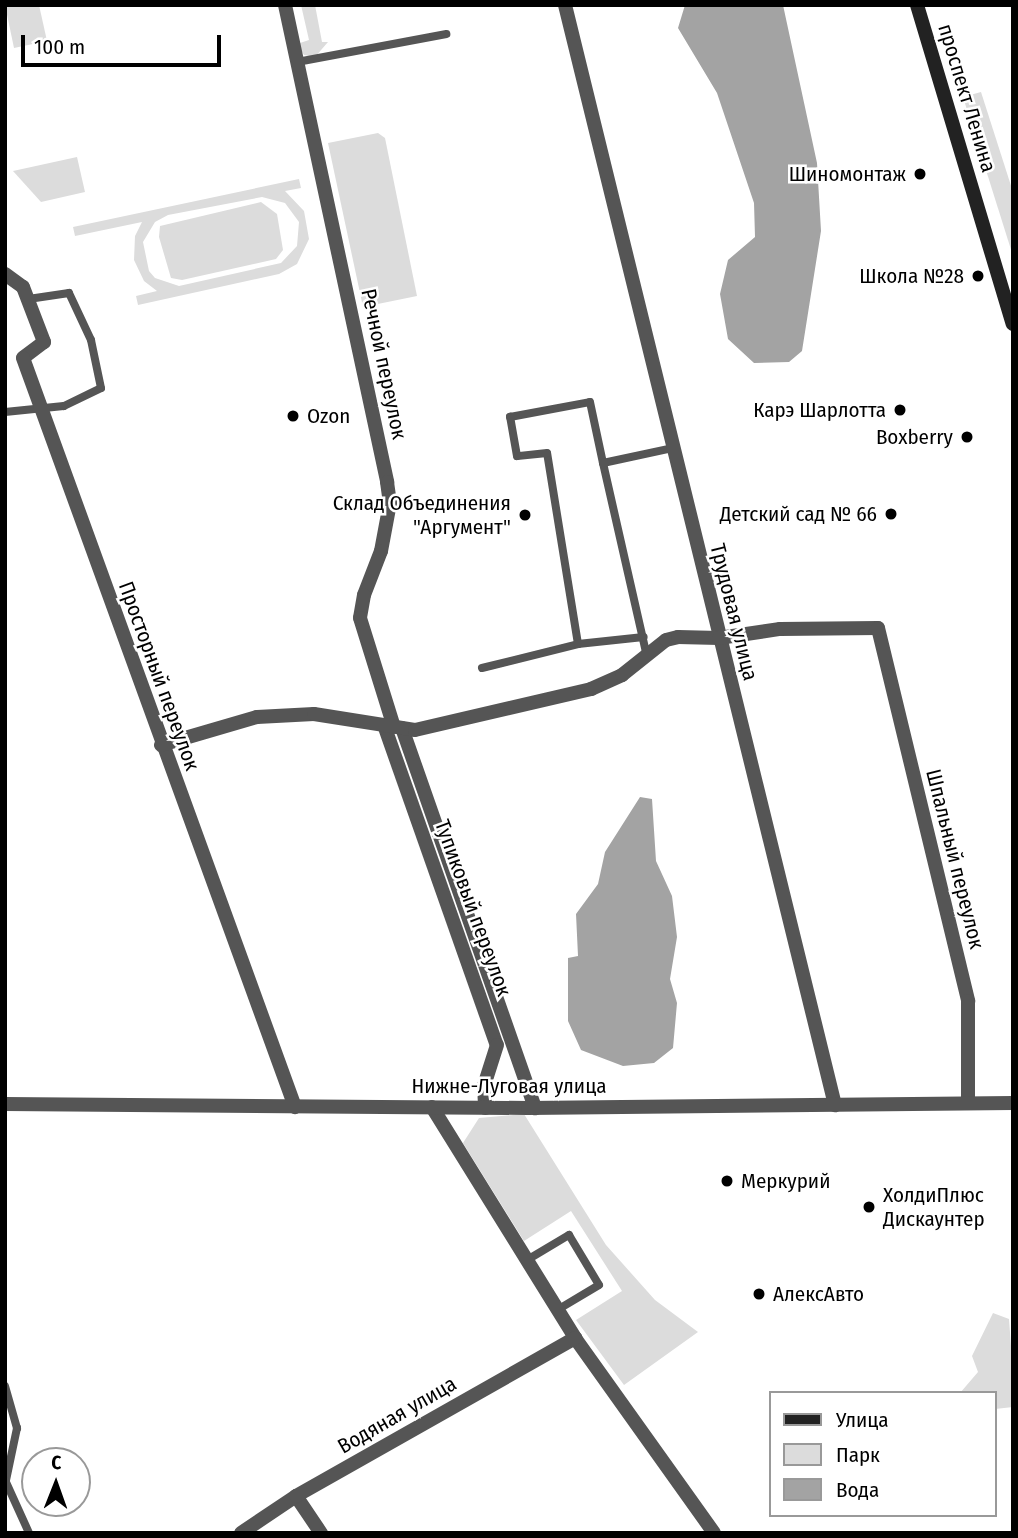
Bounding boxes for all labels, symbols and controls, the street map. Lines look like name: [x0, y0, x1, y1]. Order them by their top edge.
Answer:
scale bar: [24, 21, 224, 65]
street label: проспект Ленина: [932, 21, 1002, 175]
text: 100 m: [34, 34, 85, 60]
place label: Шиномонтаж: [789, 161, 906, 187]
marker: Шиномонтаж: [912, 166, 928, 182]
place label: Школа №28: [859, 263, 964, 289]
marker: Школа №28: [970, 268, 986, 284]
street label: Речной переулок: [356, 286, 412, 442]
place label: Карэ Шарлотта: [753, 397, 886, 423]
marker: Карэ Шарлотта: [892, 402, 908, 418]
place label: Ozon: [307, 403, 350, 429]
marker: Ozon: [285, 408, 301, 424]
place label: Boxberry: [876, 424, 953, 450]
marker: Boxberry: [959, 429, 975, 445]
place label: Склад Объединения "Аргумент": [333, 490, 511, 540]
place label: Детский сад № 66: [720, 501, 877, 527]
marker: Детский сад № 66: [883, 506, 899, 522]
marker: Склад Объединения "Аргумент": [517, 507, 533, 523]
street label: Трудовая улица: [705, 541, 763, 683]
street label: Просторный переулок: [113, 578, 205, 774]
street label: Шпальный переулок: [920, 766, 990, 952]
street label: Тупиковый переулок: [429, 816, 517, 1000]
street label: Нижне-Луговая улица: [411, 1073, 607, 1099]
place label: Меркурий: [741, 1168, 830, 1194]
marker: Меркурий: [719, 1173, 735, 1189]
place label: ХолдиПлюс Дискаунтер: [883, 1182, 985, 1232]
marker: ХолдиПлюс Дискаунтер: [861, 1199, 877, 1215]
place label: АлексАвто: [773, 1281, 864, 1307]
marker: АлексАвто: [751, 1286, 767, 1302]
street label: Водяная улица: [333, 1371, 461, 1459]
legend: [769, 1391, 997, 1517]
text: Улица: [836, 1407, 889, 1433]
text: Парк: [836, 1442, 880, 1468]
north arrow: [21, 1447, 91, 1517]
text: С: [51, 1451, 62, 1474]
text: Вода: [836, 1477, 879, 1503]

